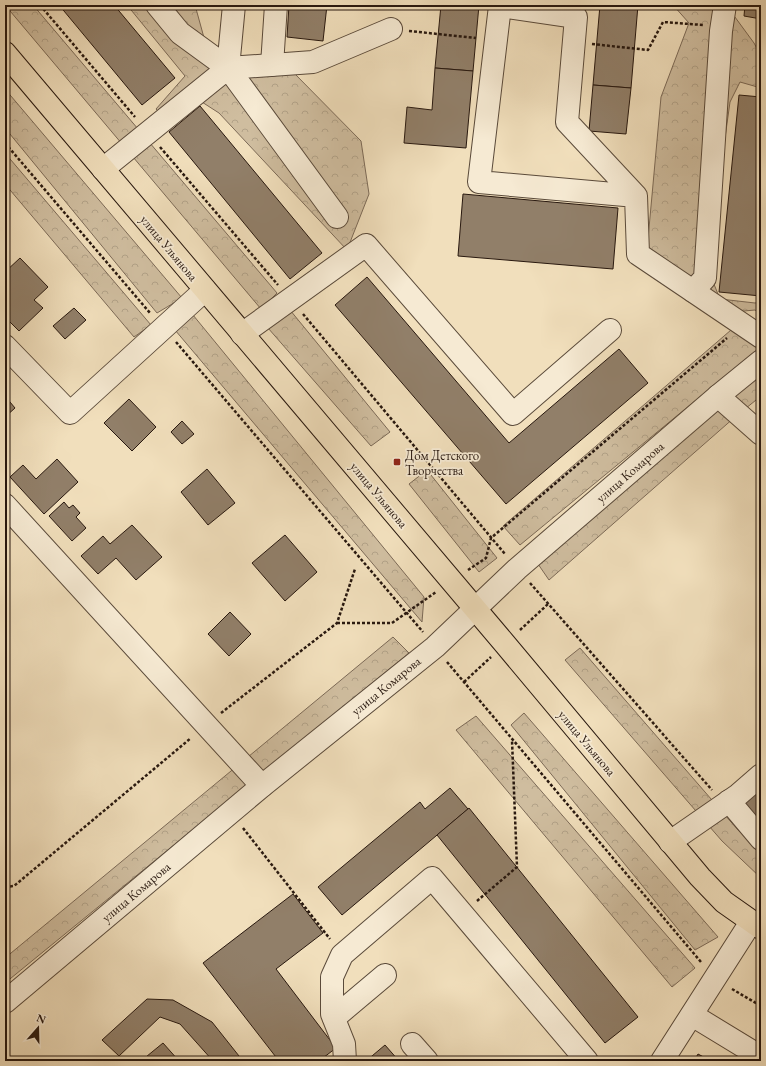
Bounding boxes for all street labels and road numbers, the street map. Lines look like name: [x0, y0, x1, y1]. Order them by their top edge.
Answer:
street label: улица Ульянова: [136, 211, 202, 285]
street label: улица Комарова: [592, 437, 668, 506]
street label: улица Ульянова: [346, 458, 412, 532]
street label: улица Комарова: [348, 652, 425, 719]
street label: улица Ульянова: [554, 706, 620, 780]
street label: улица Комарова: [98, 858, 175, 926]

